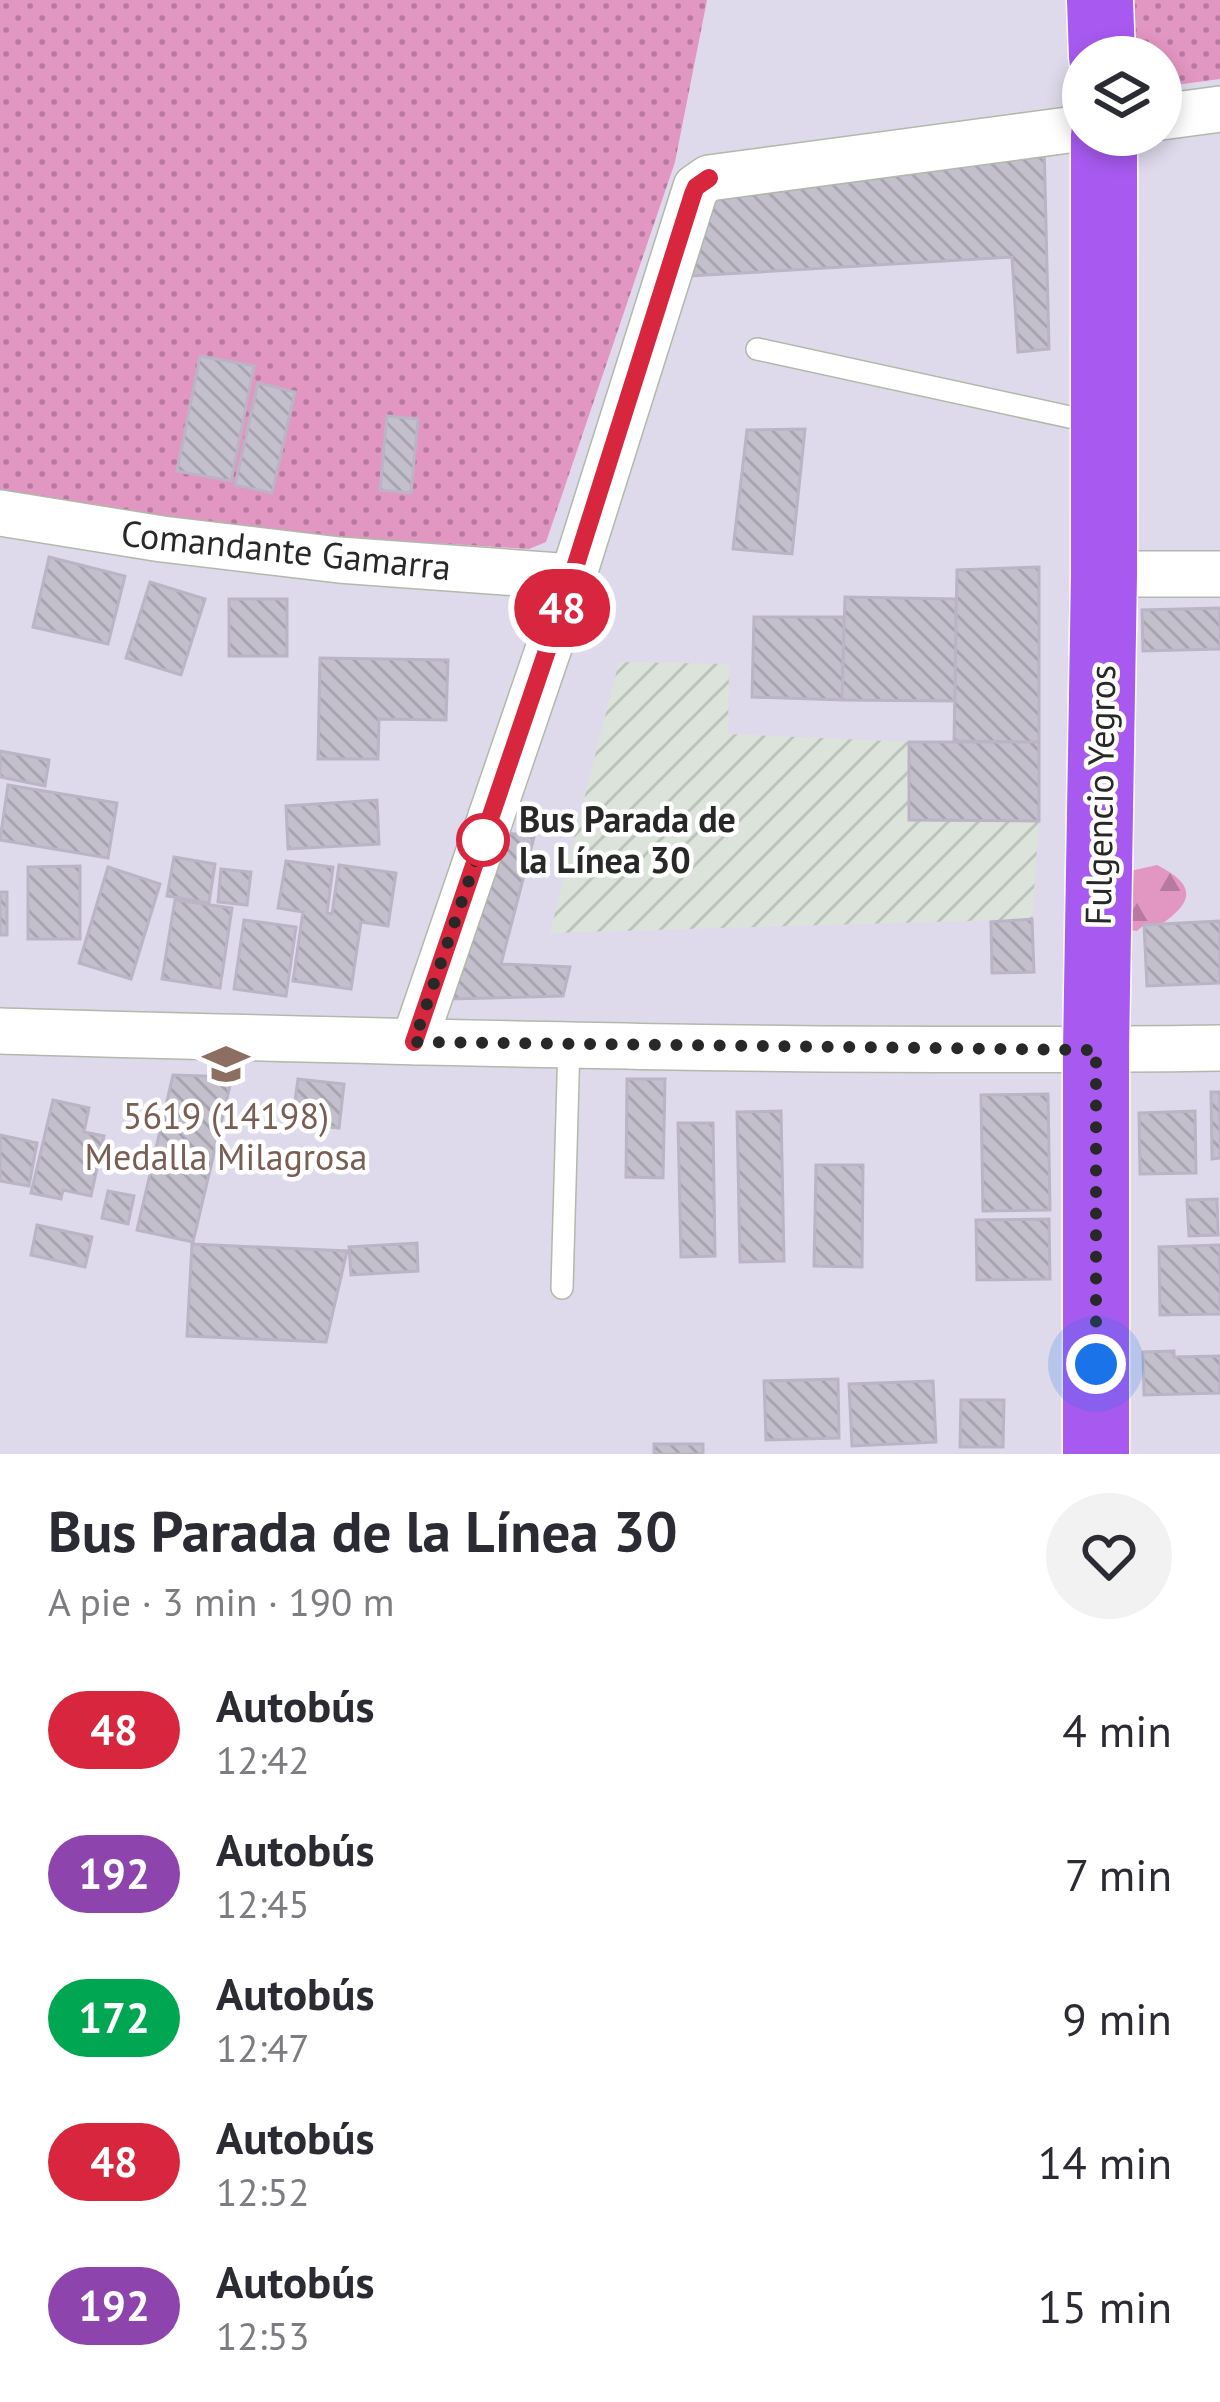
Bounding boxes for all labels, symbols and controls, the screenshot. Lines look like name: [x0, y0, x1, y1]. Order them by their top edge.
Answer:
map controls: [1062, 36, 1182, 156]
button: layers: [1062, 36, 1182, 156]
street label: Comandante Gamarra: [119, 509, 453, 590]
line badge: 48: [508, 569, 616, 647]
text: 48: [538, 580, 586, 635]
street label: Fulgencio Yegros: [1074, 664, 1125, 926]
place label: Bus Parada de la Línea 30: [519, 795, 736, 883]
marker: Bus Parada de la Línea 30: [458, 815, 508, 865]
school or university icon: 5619 (14198) Medalla Milagrosa: [201, 1039, 251, 1089]
place label: 5619 (14198) Medalla Milagrosa: [85, 1092, 367, 1180]
your location: [1066, 1334, 1126, 1394]
button: heart: [1046, 1493, 1172, 1619]
text: Bus Parada de la Línea 30: [48, 1494, 678, 1568]
text: A pie · 3 min · 190 m: [48, 1576, 394, 1627]
text: Autobús: [216, 1676, 374, 1734]
text: 4 min: [1062, 1701, 1172, 1759]
text: 48: [90, 1702, 138, 1757]
text: 12:42: [216, 1734, 310, 1785]
text: Autobús: [216, 1820, 374, 1878]
text: 7 min: [1065, 1845, 1172, 1903]
text: 192: [78, 1846, 150, 1901]
text: 12:45: [216, 1878, 310, 1929]
text: Autobús: [216, 1964, 374, 2022]
text: 9 min: [1062, 1989, 1172, 2047]
text: 172: [78, 1990, 150, 2045]
text: 12:47: [216, 2022, 310, 2073]
text: Autobús: [216, 2108, 374, 2166]
text: 14 min: [1038, 2133, 1172, 2191]
text: 48: [90, 2134, 138, 2189]
text: 12:52: [216, 2166, 310, 2217]
text: Autobús: [216, 2252, 374, 2310]
text: 15 min: [1038, 2277, 1172, 2335]
text: 192: [78, 2278, 150, 2333]
text: 12:53: [216, 2310, 310, 2361]

